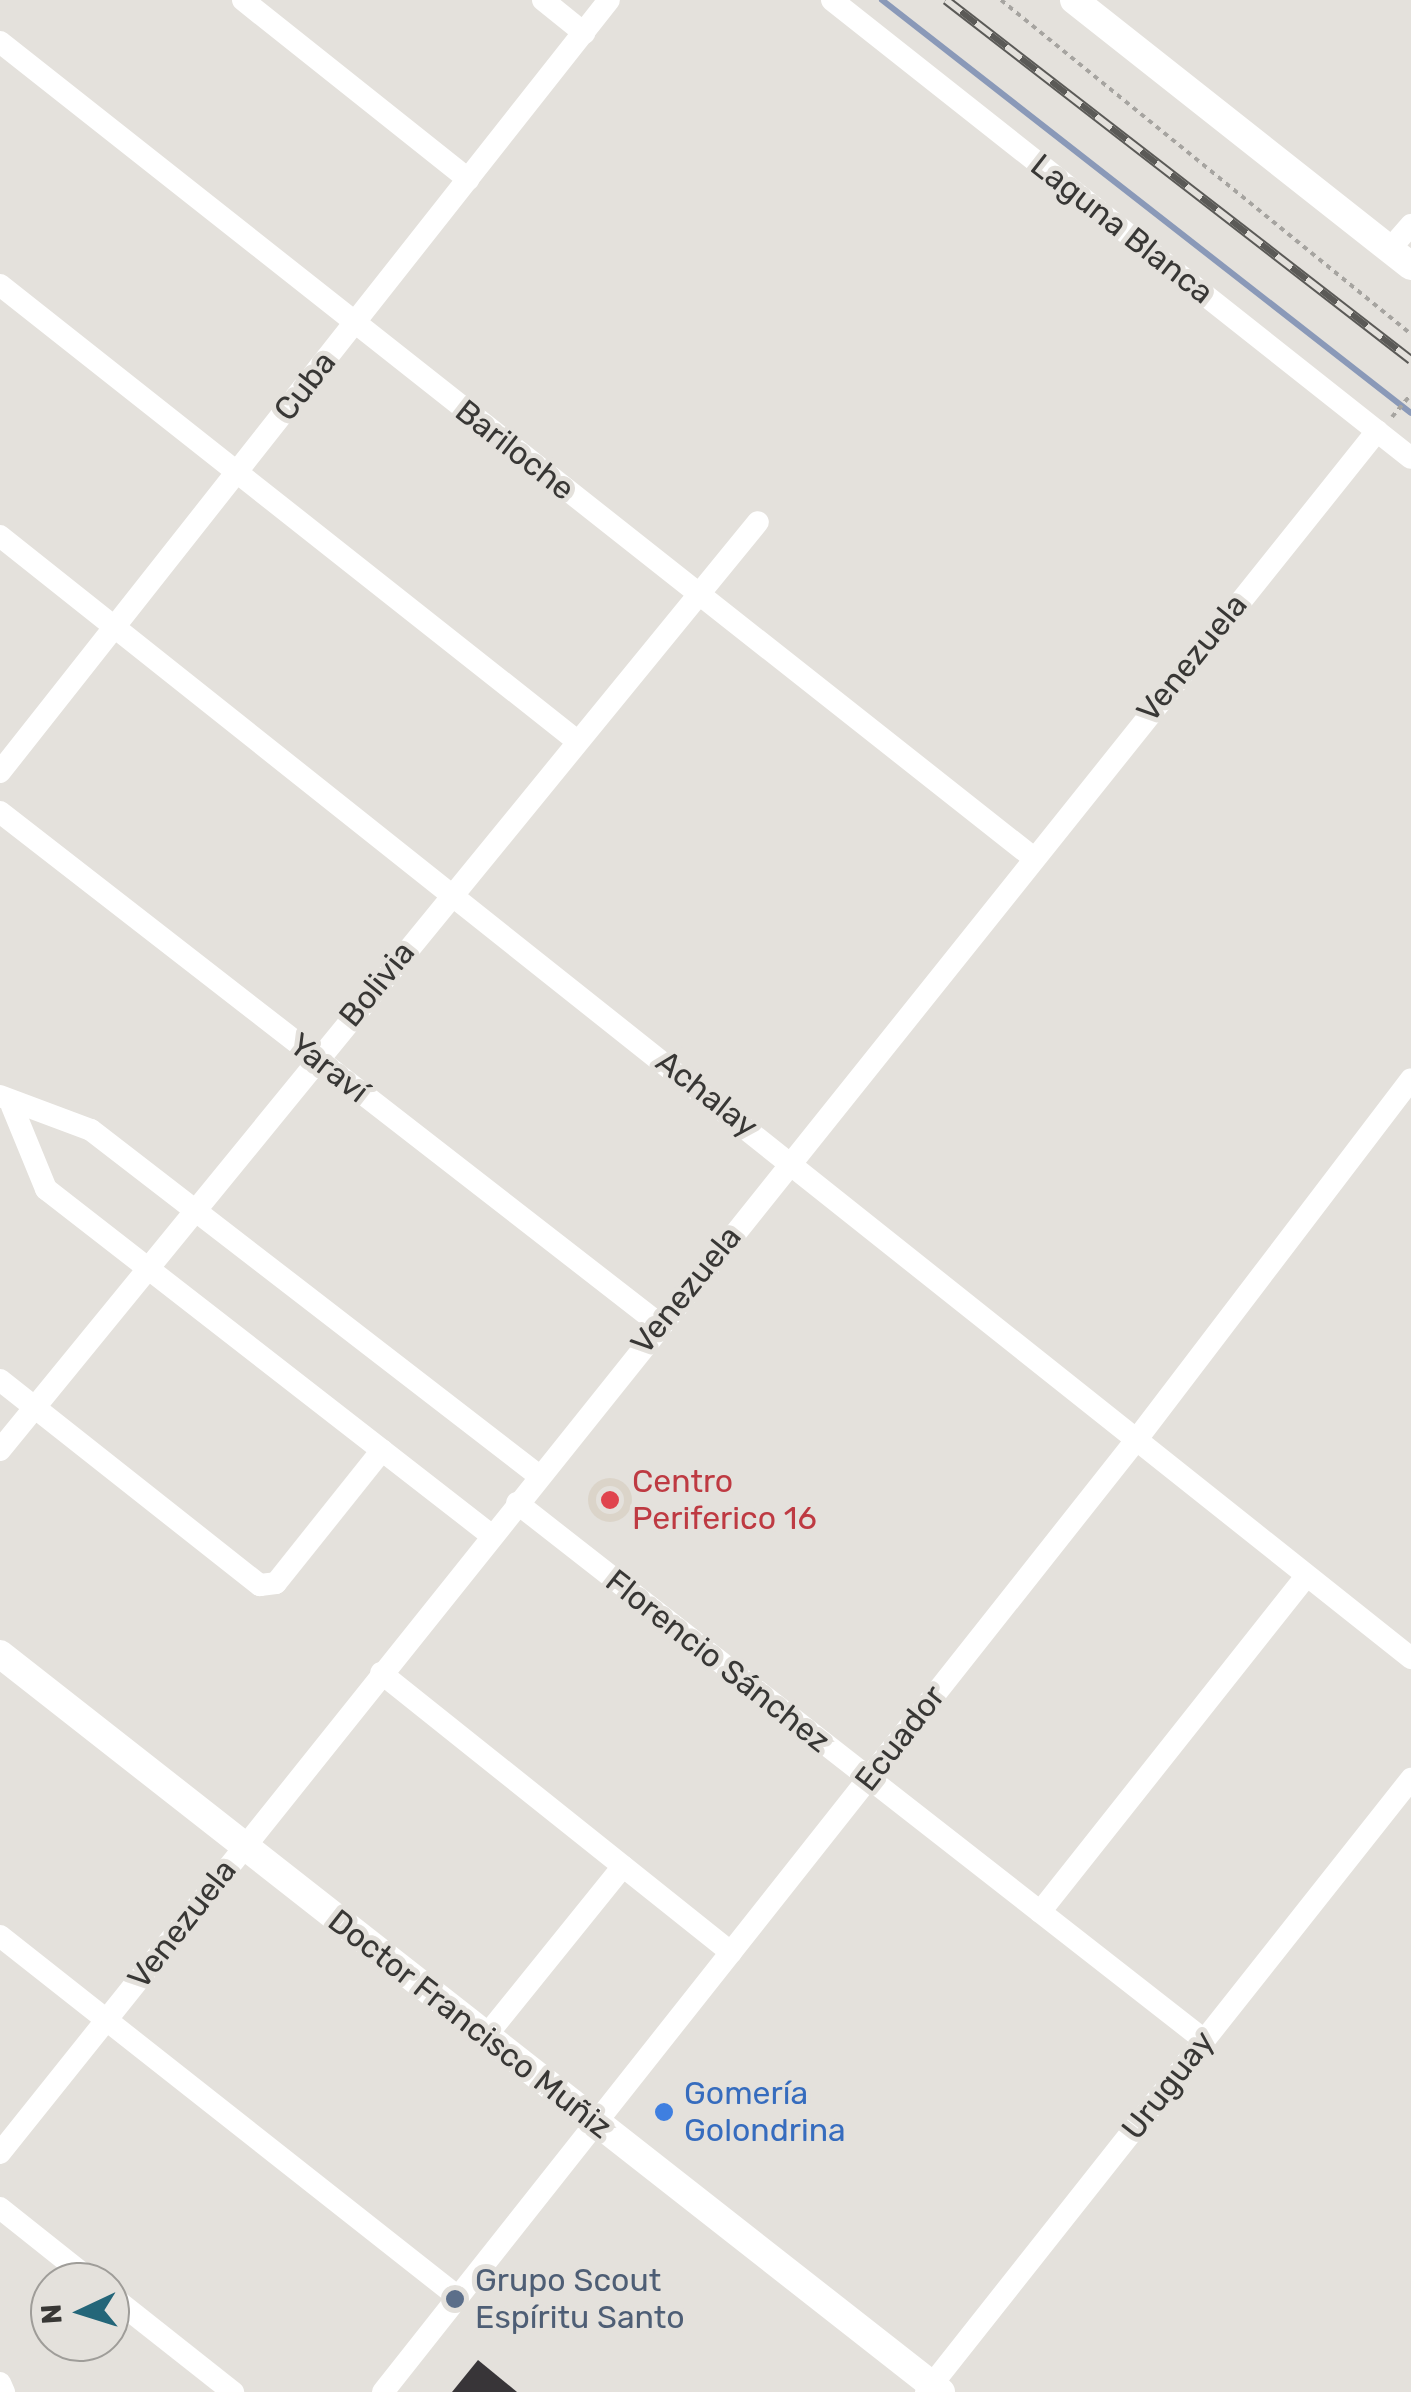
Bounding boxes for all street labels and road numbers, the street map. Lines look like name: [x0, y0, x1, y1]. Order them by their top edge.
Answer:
street label: Laguna Blanca: [1023, 146, 1221, 312]
street label: Cuba: [266, 344, 344, 428]
street label: Bariloche: [448, 392, 582, 508]
street label: Venezuela: [1129, 586, 1255, 730]
street label: Bolivia: [331, 934, 423, 1034]
street label: Yaraví: [282, 1025, 376, 1111]
street label: Achalay: [648, 1042, 766, 1146]
street label: Venezuela: [623, 1218, 749, 1362]
street label: Florencio Sánchez: [598, 1562, 838, 1760]
street label: Ecuador: [847, 1678, 953, 1798]
street label: Venezuela: [120, 1852, 244, 1996]
street label: Doctor Francisco Muñiz: [320, 1901, 620, 2147]
street label: Uruguay: [1114, 2023, 1222, 2147]

